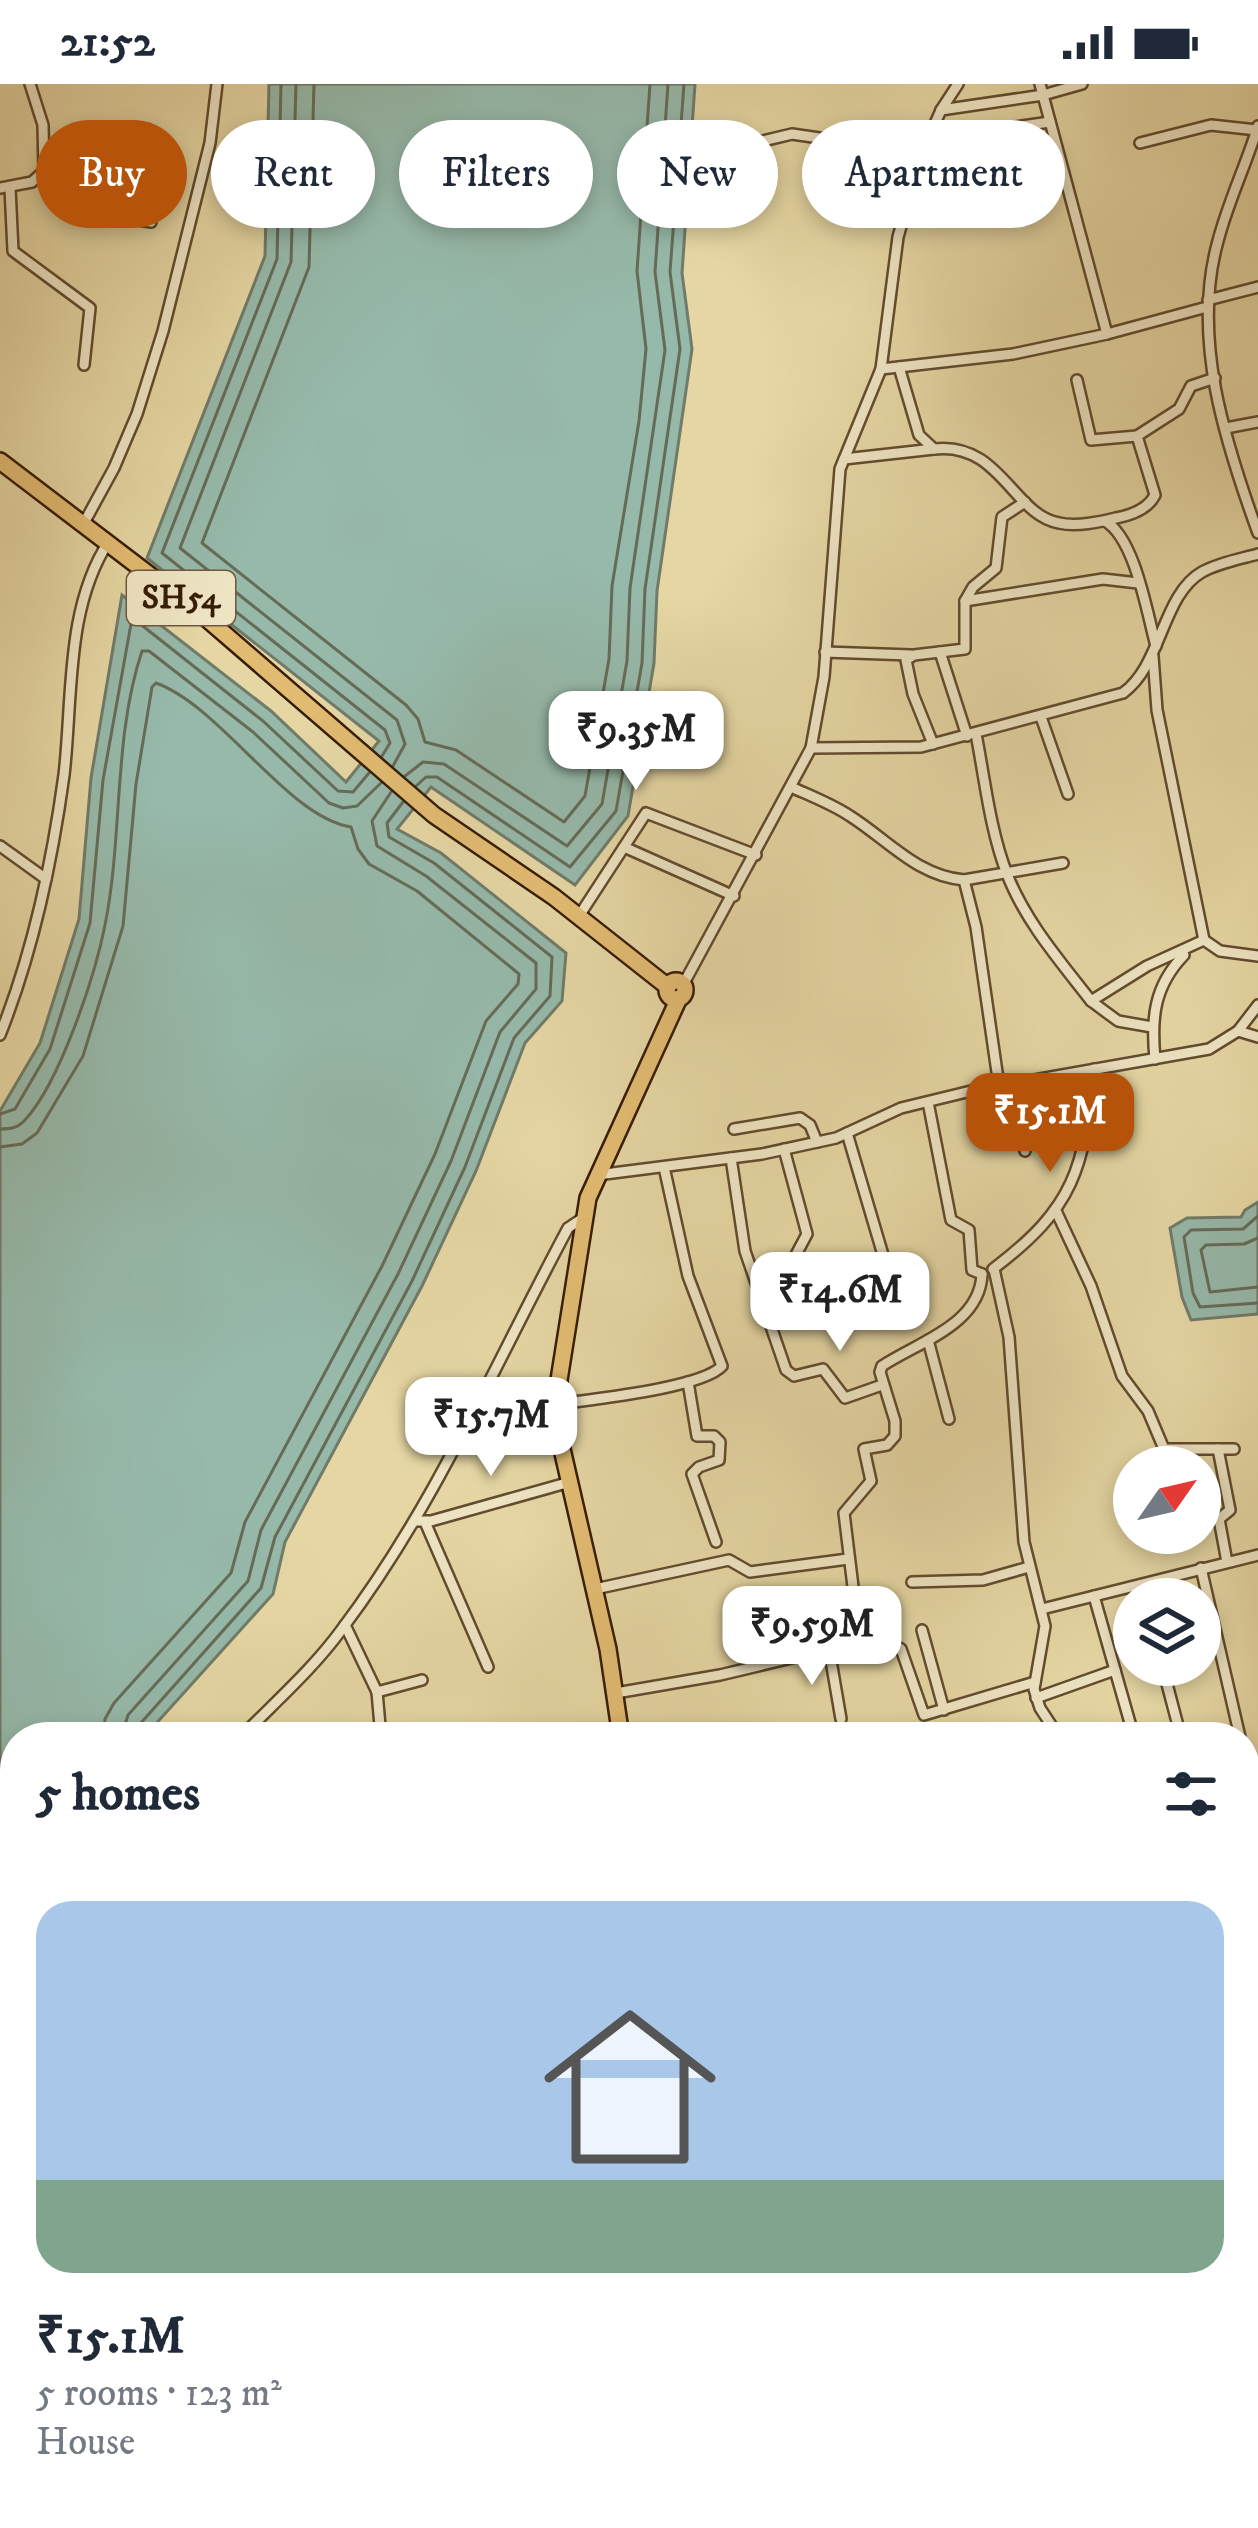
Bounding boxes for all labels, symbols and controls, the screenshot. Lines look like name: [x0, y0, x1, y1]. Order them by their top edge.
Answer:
text: 21:52: [60, 14, 155, 70]
chip: Buy: [36, 120, 187, 228]
chip: Rent: [211, 120, 375, 228]
chip: Filters: [399, 120, 593, 228]
chip: New: [617, 120, 778, 228]
chip: Apartment: [802, 120, 1065, 228]
road number: SH54: [127, 571, 235, 625]
pin: ₹9.35M: [538, 691, 734, 793]
text: ₹9.35M: [576, 705, 696, 754]
pin: ₹15.1M: [952, 1073, 1148, 1175]
text: ₹15.1M: [993, 1087, 1107, 1136]
pin: ₹14.6M: [742, 1252, 938, 1354]
text: ₹14.6M: [777, 1266, 903, 1315]
pin: ₹15.7M: [393, 1377, 589, 1479]
text: ₹15.7M: [432, 1391, 550, 1440]
north arrow: [1113, 1446, 1221, 1554]
map controls: [1113, 1446, 1221, 1686]
button: layers: [1113, 1578, 1221, 1686]
pin: ₹9.59M: [714, 1586, 910, 1688]
text: ₹9.59M: [749, 1600, 875, 1649]
icon: filters: [1158, 1761, 1224, 1827]
text: 5 homes: [36, 1762, 200, 1826]
icon: home: [522, 1979, 738, 2195]
text: ₹15.1M: [36, 2305, 185, 2369]
text: 5 rooms · 123 m²: [36, 2369, 282, 2418]
text: House: [36, 2418, 135, 2467]

